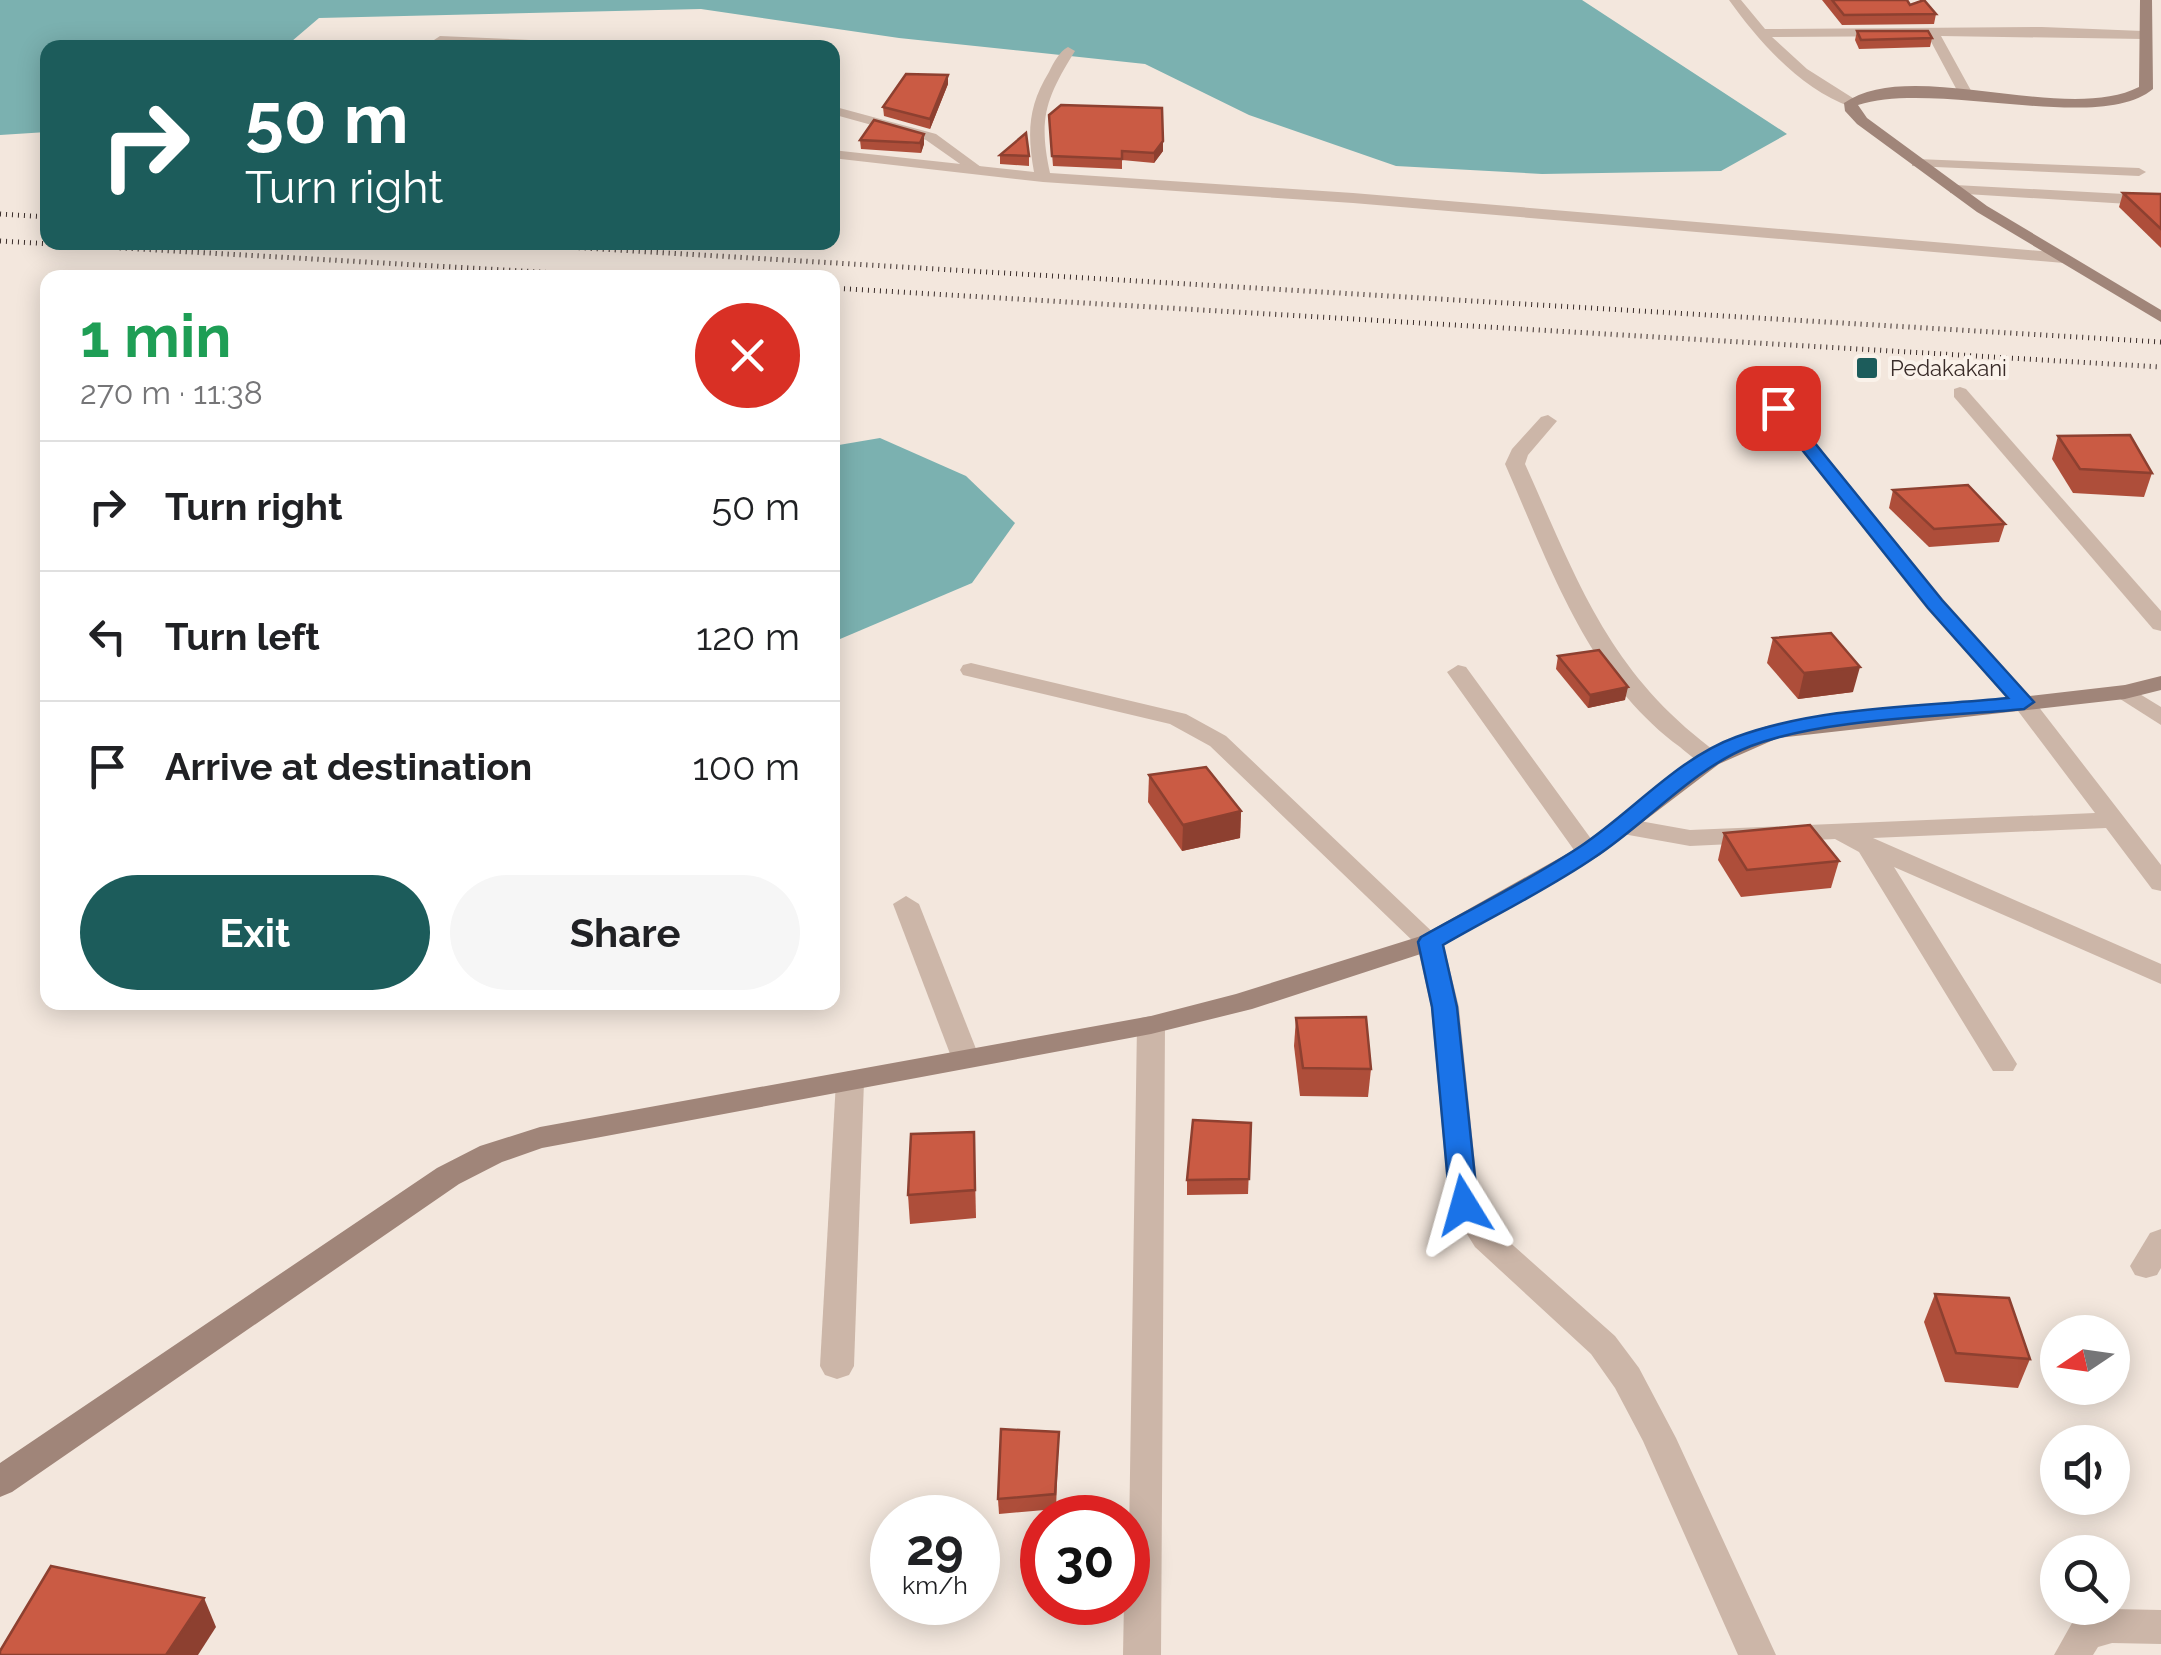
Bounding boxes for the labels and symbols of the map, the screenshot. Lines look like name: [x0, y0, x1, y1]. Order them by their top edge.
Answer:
marker: Pedakakani: [1854, 355, 1880, 381]
place label: Pedakakani: [1890, 355, 2007, 381]
pin: [1736, 366, 1821, 451]
position arrow: [1412, 1153, 1516, 1257]
north arrow: [2040, 1315, 2130, 1405]
speed limit sign: 30: [1020, 1495, 1150, 1625]

